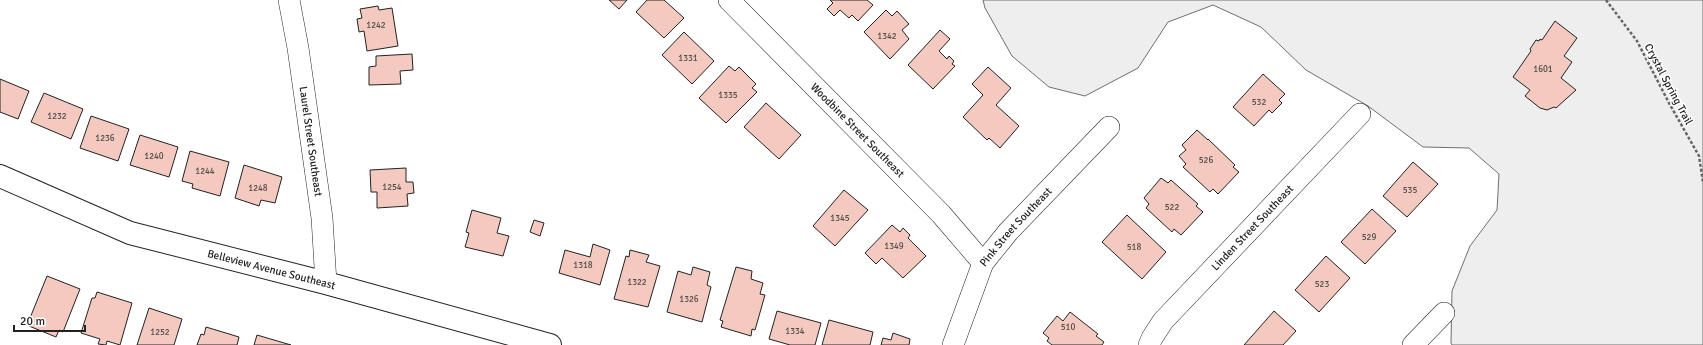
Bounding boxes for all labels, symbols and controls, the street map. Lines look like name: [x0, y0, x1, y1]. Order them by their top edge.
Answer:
house number: 1242: [366, 20, 386, 31]
house number: 1342: [877, 31, 897, 42]
street label: Crystal Spring Trail: [1642, 41, 1695, 127]
house number: 1331: [678, 53, 698, 64]
house number: 1601: [1533, 64, 1553, 75]
street label: Woodbine Street Southeast: [808, 80, 907, 180]
street label: Laurel Street Southeast: [296, 85, 325, 197]
house number: 1335: [718, 90, 738, 101]
house number: 532: [1252, 97, 1266, 108]
house number: 1232: [47, 111, 67, 122]
house number: 1236: [95, 133, 115, 144]
house number: 1240: [144, 151, 164, 162]
house number: 526: [1199, 155, 1213, 166]
house number: 1244: [195, 166, 215, 177]
house number: 1254: [382, 182, 402, 193]
street label: Linden Street Southeast: [1209, 182, 1296, 273]
house number: 1248: [248, 183, 268, 194]
street label: Pink Street Southeast: [977, 185, 1055, 269]
house number: 535: [1403, 185, 1417, 196]
house number: 522: [1165, 202, 1179, 213]
house number: 1345: [830, 213, 850, 224]
house number: 529: [1362, 232, 1376, 243]
house number: 1349: [884, 241, 904, 252]
house number: 518: [1127, 242, 1141, 253]
street label: Belleview Avenue Southeast: [206, 247, 337, 292]
house number: 1318: [573, 260, 593, 271]
house number: 1322: [627, 277, 647, 288]
house number: 523: [1315, 279, 1329, 290]
house number: 1326: [679, 294, 699, 305]
scale bar: [14, 307, 85, 333]
text: 20 m: [20, 314, 45, 329]
house number: 510: [1061, 322, 1075, 333]
house number: 1334: [785, 326, 805, 337]
house number: 1252: [150, 327, 170, 338]

